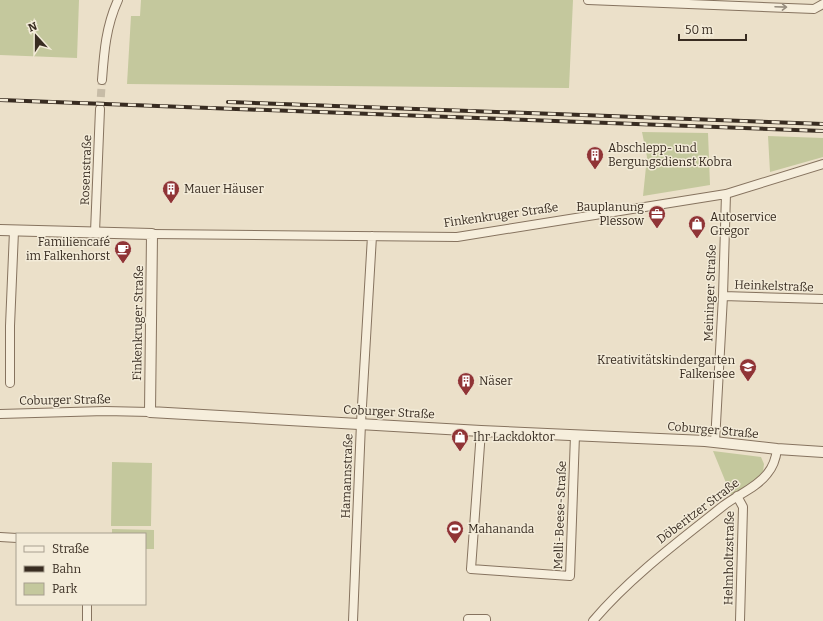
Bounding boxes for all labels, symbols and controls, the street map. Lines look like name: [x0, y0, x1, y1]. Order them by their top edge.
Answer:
one-way arrow: [774, 4, 787, 11]
north arrow: [16, 16, 56, 56]
scale bar: [679, 16, 746, 42]
text: N: [26, 19, 39, 35]
text: 50 m: [685, 23, 714, 37]
street label: Rosenstraße: [78, 135, 94, 205]
place label: Abschlepp- und Bergungsdienst Kobra: [608, 141, 732, 169]
building icon: Abschlepp- und Bergungsdienst Kobra: [585, 145, 605, 170]
building icon: Mauer Häuser: [161, 179, 181, 204]
place label: Mauer Häuser: [184, 182, 264, 196]
street label: Finkenkruger Straße: [443, 200, 559, 230]
place label: Bauplanung Plessow: [576, 200, 644, 228]
office icon: Bauplanung Plessow: [647, 204, 667, 229]
place label: Autoservice Gregor: [710, 210, 777, 238]
shop icon: Autoservice Gregor: [687, 214, 707, 239]
place label: Familiencafé im Falkenhorst: [26, 235, 111, 263]
cafe icon: Familiencafé im Falkenhorst: [113, 239, 133, 264]
street label: Meininger Straße: [701, 244, 719, 342]
street label: Finkenkruger Straße: [130, 265, 146, 381]
street label: Heinkelstraße: [734, 278, 814, 294]
place label: Kreativitätskindergarten Falkensee: [597, 353, 735, 381]
school or university icon: Kreativitätskindergarten Falkensee: [738, 357, 758, 382]
building icon: Näser: [456, 371, 476, 396]
place label: Näser: [479, 374, 513, 388]
street label: Coburger Straße: [19, 392, 111, 408]
street label: Coburger Straße: [343, 403, 435, 421]
street label: Coburger Straße: [667, 419, 759, 441]
shop icon: Ihr Lackdoktor: [450, 427, 470, 452]
place label: Ihr Lackdoktor: [473, 430, 555, 444]
street label: Hamannstraße: [339, 433, 355, 519]
street label: Melli-Beese-Straße: [551, 460, 569, 570]
street label: Döberitzer Straße: [654, 476, 742, 546]
street label: Helmholtzstraße: [721, 511, 737, 605]
sports icon: Mahananda: [445, 519, 465, 544]
place label: Mahananda: [468, 522, 535, 536]
legend: [16, 533, 146, 605]
text: Straße: [52, 542, 89, 556]
text: Bahn: [52, 562, 81, 576]
text: Park: [52, 582, 78, 596]

